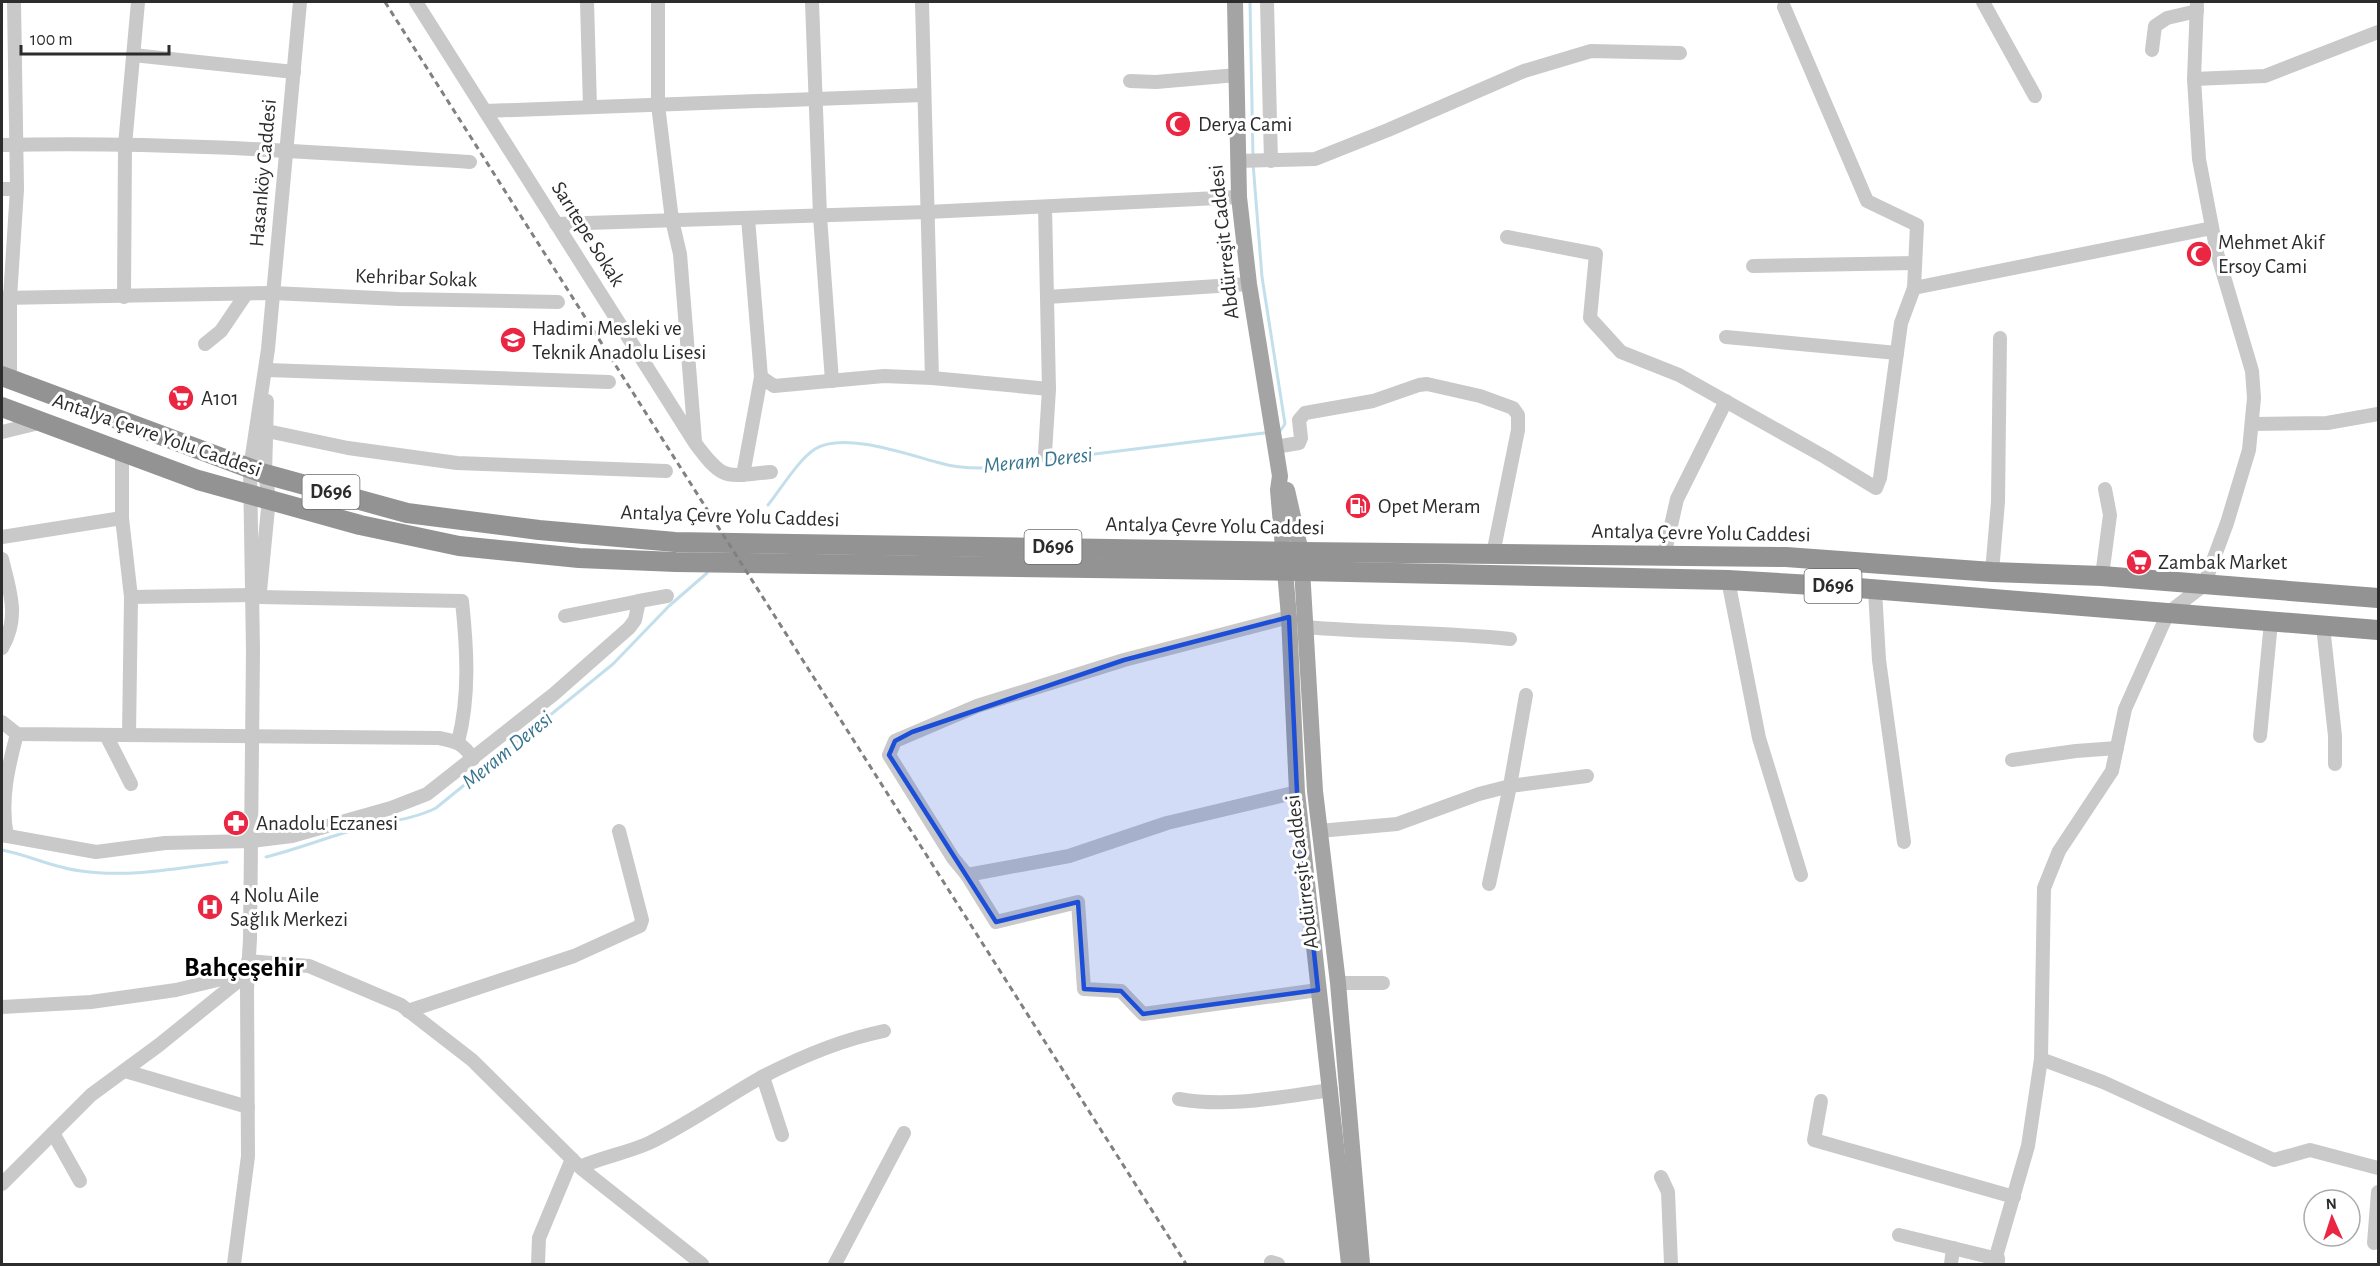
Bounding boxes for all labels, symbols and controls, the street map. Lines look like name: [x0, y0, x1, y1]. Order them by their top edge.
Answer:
scale bar: [21, 18, 170, 56]
text: 100 m: [30, 31, 73, 49]
street label: Hasanköy Caddesi: [246, 98, 280, 248]
mosque icon: Derya Cami: [1163, 109, 1193, 139]
place label: Derya Cami: [1198, 114, 1292, 135]
street label: Abdürreşit Caddesi: [1205, 164, 1243, 320]
street label: Sarıtepe Sokak: [548, 178, 629, 290]
place label: Mehmet Akif Ersoy Cami: [2218, 232, 2326, 277]
mosque icon: Mehmet Akif Ersoy Cami: [2184, 239, 2214, 269]
street label: Kehribar Sokak: [355, 265, 478, 291]
place label: Hadimi Mesleki ve Teknik Anadolu Lisesi: [532, 318, 706, 363]
school or university icon: Hadimi Mesleki ve Teknik Anadolu Lisesi: [498, 325, 528, 355]
supermarket icon: A101: [166, 383, 196, 413]
place label: A101: [201, 388, 239, 409]
street label: Antalya Çevre Yolu Caddesi: [50, 389, 264, 481]
water label: Meram Deresi: [982, 443, 1094, 477]
road number: D696: [302, 475, 360, 509]
fuel station icon: Opet Meram: [1343, 491, 1373, 521]
place label: Opet Meram: [1378, 496, 1481, 517]
street label: Antalya Çevre Yolu Caddesi: [620, 502, 840, 530]
street label: Antalya Çevre Yolu Caddesi: [1105, 514, 1325, 538]
street label: Antalya Çevre Yolu Caddesi: [1591, 521, 1811, 545]
road number: D696: [1024, 530, 1082, 564]
supermarket icon: Zambak Market: [2124, 547, 2154, 577]
place label: Zambak Market: [2158, 552, 2287, 573]
road number: D696: [1804, 569, 1862, 603]
water label: Meram Deresi: [458, 707, 557, 793]
street label: Abdürreşit Caddesi: [1282, 794, 1322, 950]
pharmacy icon: Anadolu Eczanesi: [221, 808, 251, 838]
place label: Anadolu Eczanesi: [256, 813, 398, 834]
place label: 4 Nolu Aile Sağlık Merkezi: [230, 885, 348, 930]
hospital icon: 4 Nolu Aile Sağlık Merkezi: [195, 892, 225, 922]
district label: Bahçeşehir: [184, 954, 305, 981]
north arrow: [2302, 1188, 2362, 1248]
text: N: [2325, 1196, 2337, 1212]

